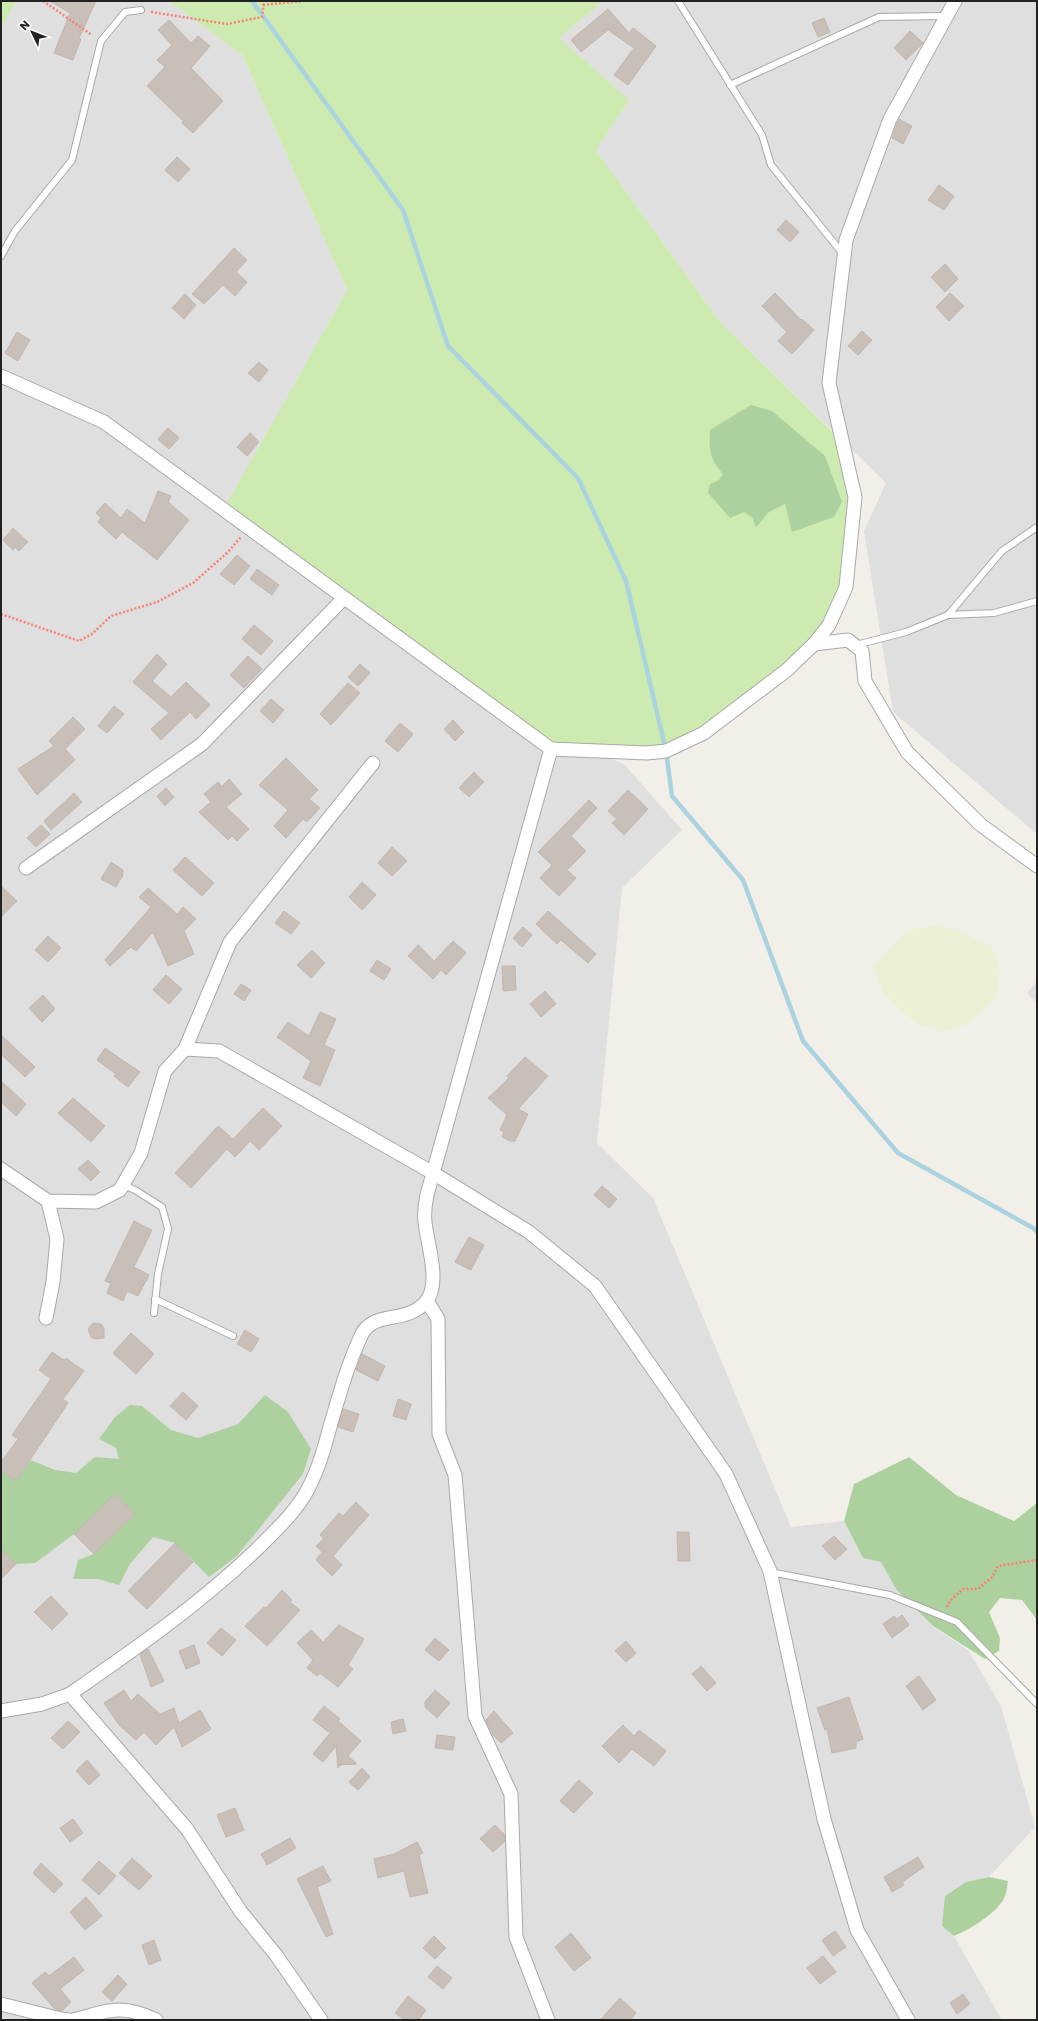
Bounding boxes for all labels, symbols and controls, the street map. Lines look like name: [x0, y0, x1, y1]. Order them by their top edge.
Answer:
north arrow: [12, 12, 52, 52]
text: N: [16, 17, 33, 34]

